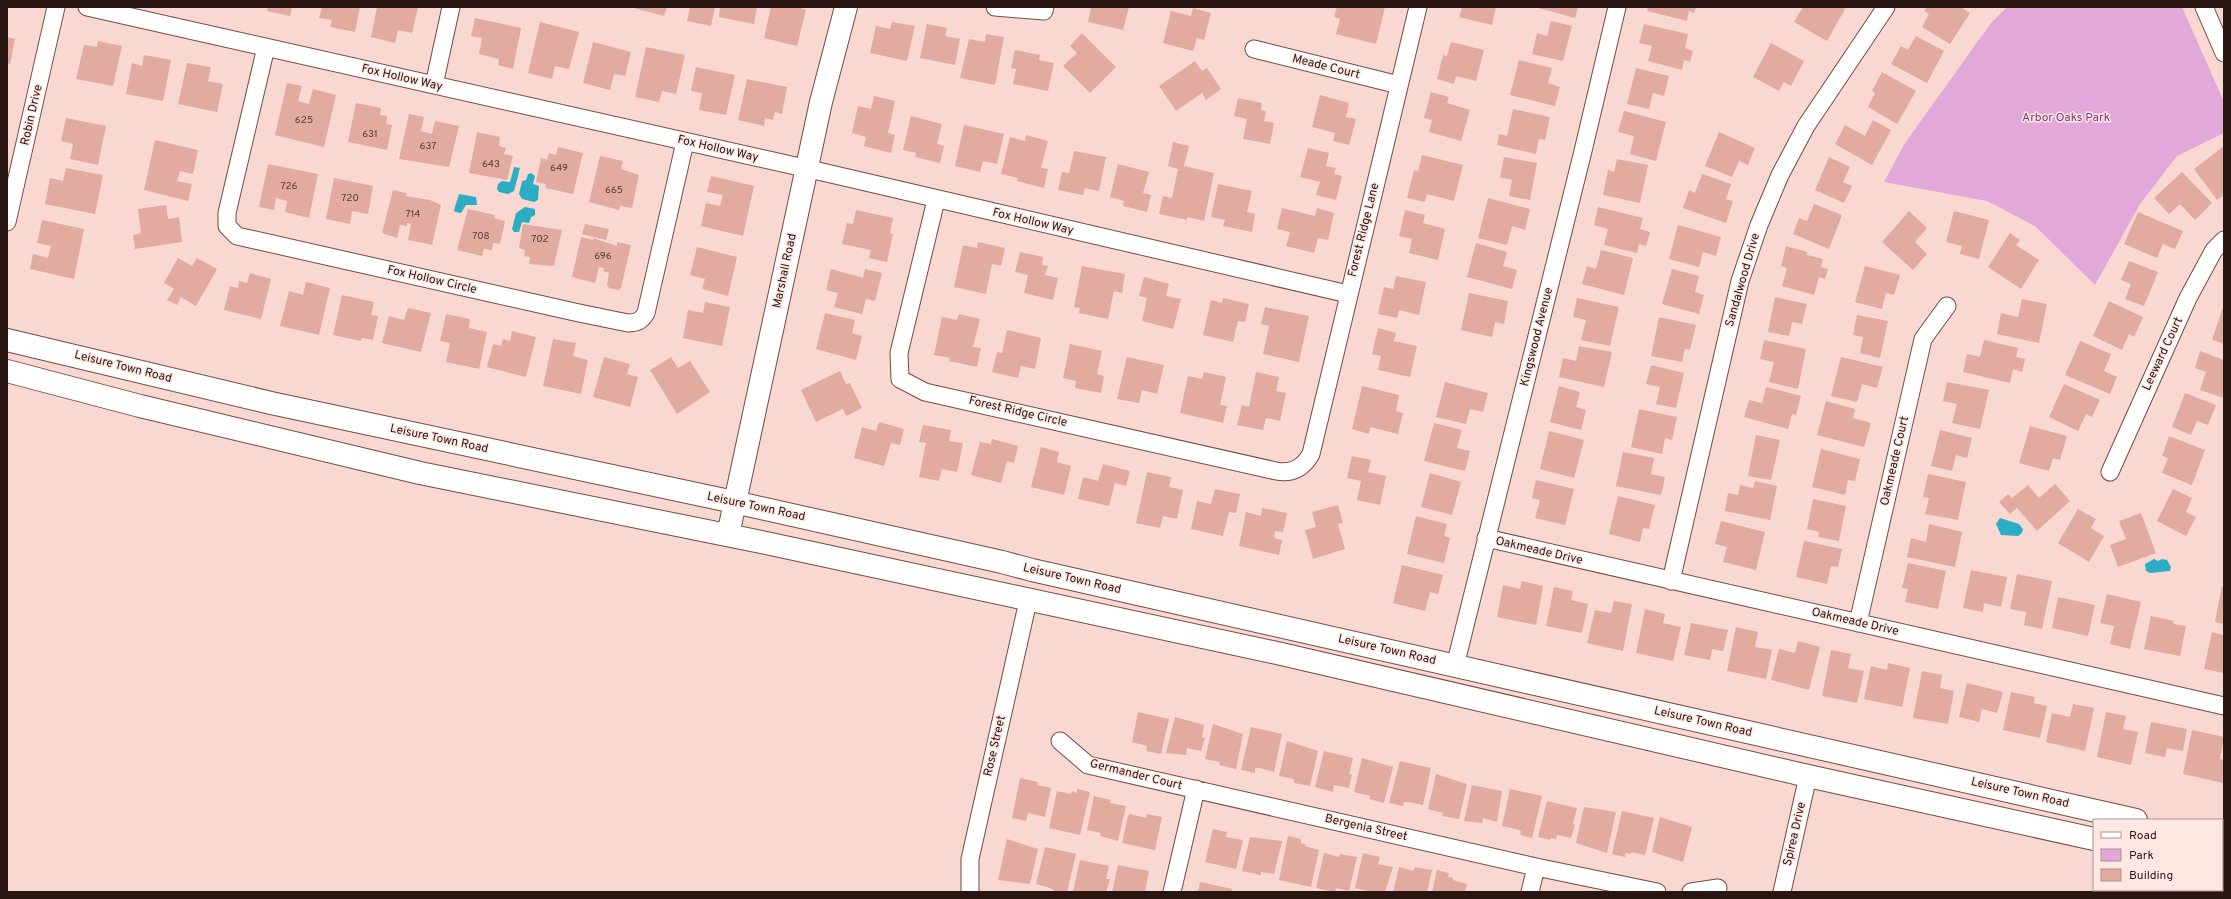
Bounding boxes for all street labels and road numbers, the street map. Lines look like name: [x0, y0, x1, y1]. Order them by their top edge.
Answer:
street label: Meade Court: [1290, 51, 1362, 83]
street label: Fox Hollow Way: [360, 61, 444, 95]
street label: Robin Drive: [17, 83, 47, 147]
street label: Fox Hollow Way: [676, 132, 760, 166]
street label: Forest Ridge Lane: [1345, 181, 1383, 279]
street label: Fox Hollow Way: [991, 205, 1075, 239]
street label: Sandalwood Drive: [1722, 231, 1764, 329]
street label: Marshall Road: [769, 232, 801, 310]
street label: Fox Hollow Circle: [386, 262, 478, 298]
street label: Kingswood Avenue: [1517, 286, 1557, 388]
street label: Leeward Court: [2139, 315, 2187, 393]
street label: Leisure Town Road: [72, 347, 174, 387]
street label: Forest Ridge Circle: [967, 393, 1069, 431]
street label: Oakmeade Court: [1877, 415, 1913, 507]
street label: Leisure Town Road: [388, 421, 490, 457]
street label: Leisure Town Road: [705, 489, 807, 525]
street label: Oakmeade Drive: [1494, 533, 1584, 569]
street label: Leisure Town Road: [1021, 560, 1123, 598]
street label: Oakmeade Drive: [1810, 604, 1900, 640]
street label: Leisure Town Road: [1336, 631, 1438, 669]
street label: Leisure Town Road: [1652, 703, 1754, 741]
street label: Rose Street: [980, 714, 1010, 778]
street label: Germander Court: [1088, 756, 1184, 794]
street label: Leisure Town Road: [1969, 774, 2071, 812]
street label: Spirea Drive: [1780, 800, 1810, 868]
street label: Bergenia Street: [1323, 811, 1409, 845]

